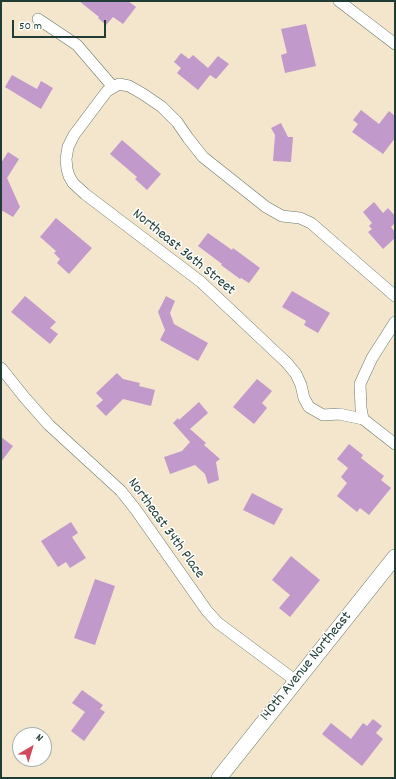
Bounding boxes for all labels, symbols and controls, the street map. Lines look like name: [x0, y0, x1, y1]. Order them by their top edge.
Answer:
scale bar: [14, 12, 108, 38]
text: 50 m: [19, 18, 42, 35]
street label: Northeast 36th Street: [128, 206, 238, 300]
street label: Northeast 34th Place: [123, 475, 207, 583]
street label: 140th Avenue Northeast: [257, 609, 357, 725]
north arrow: [12, 727, 52, 767]
text: N: [32, 730, 46, 746]

